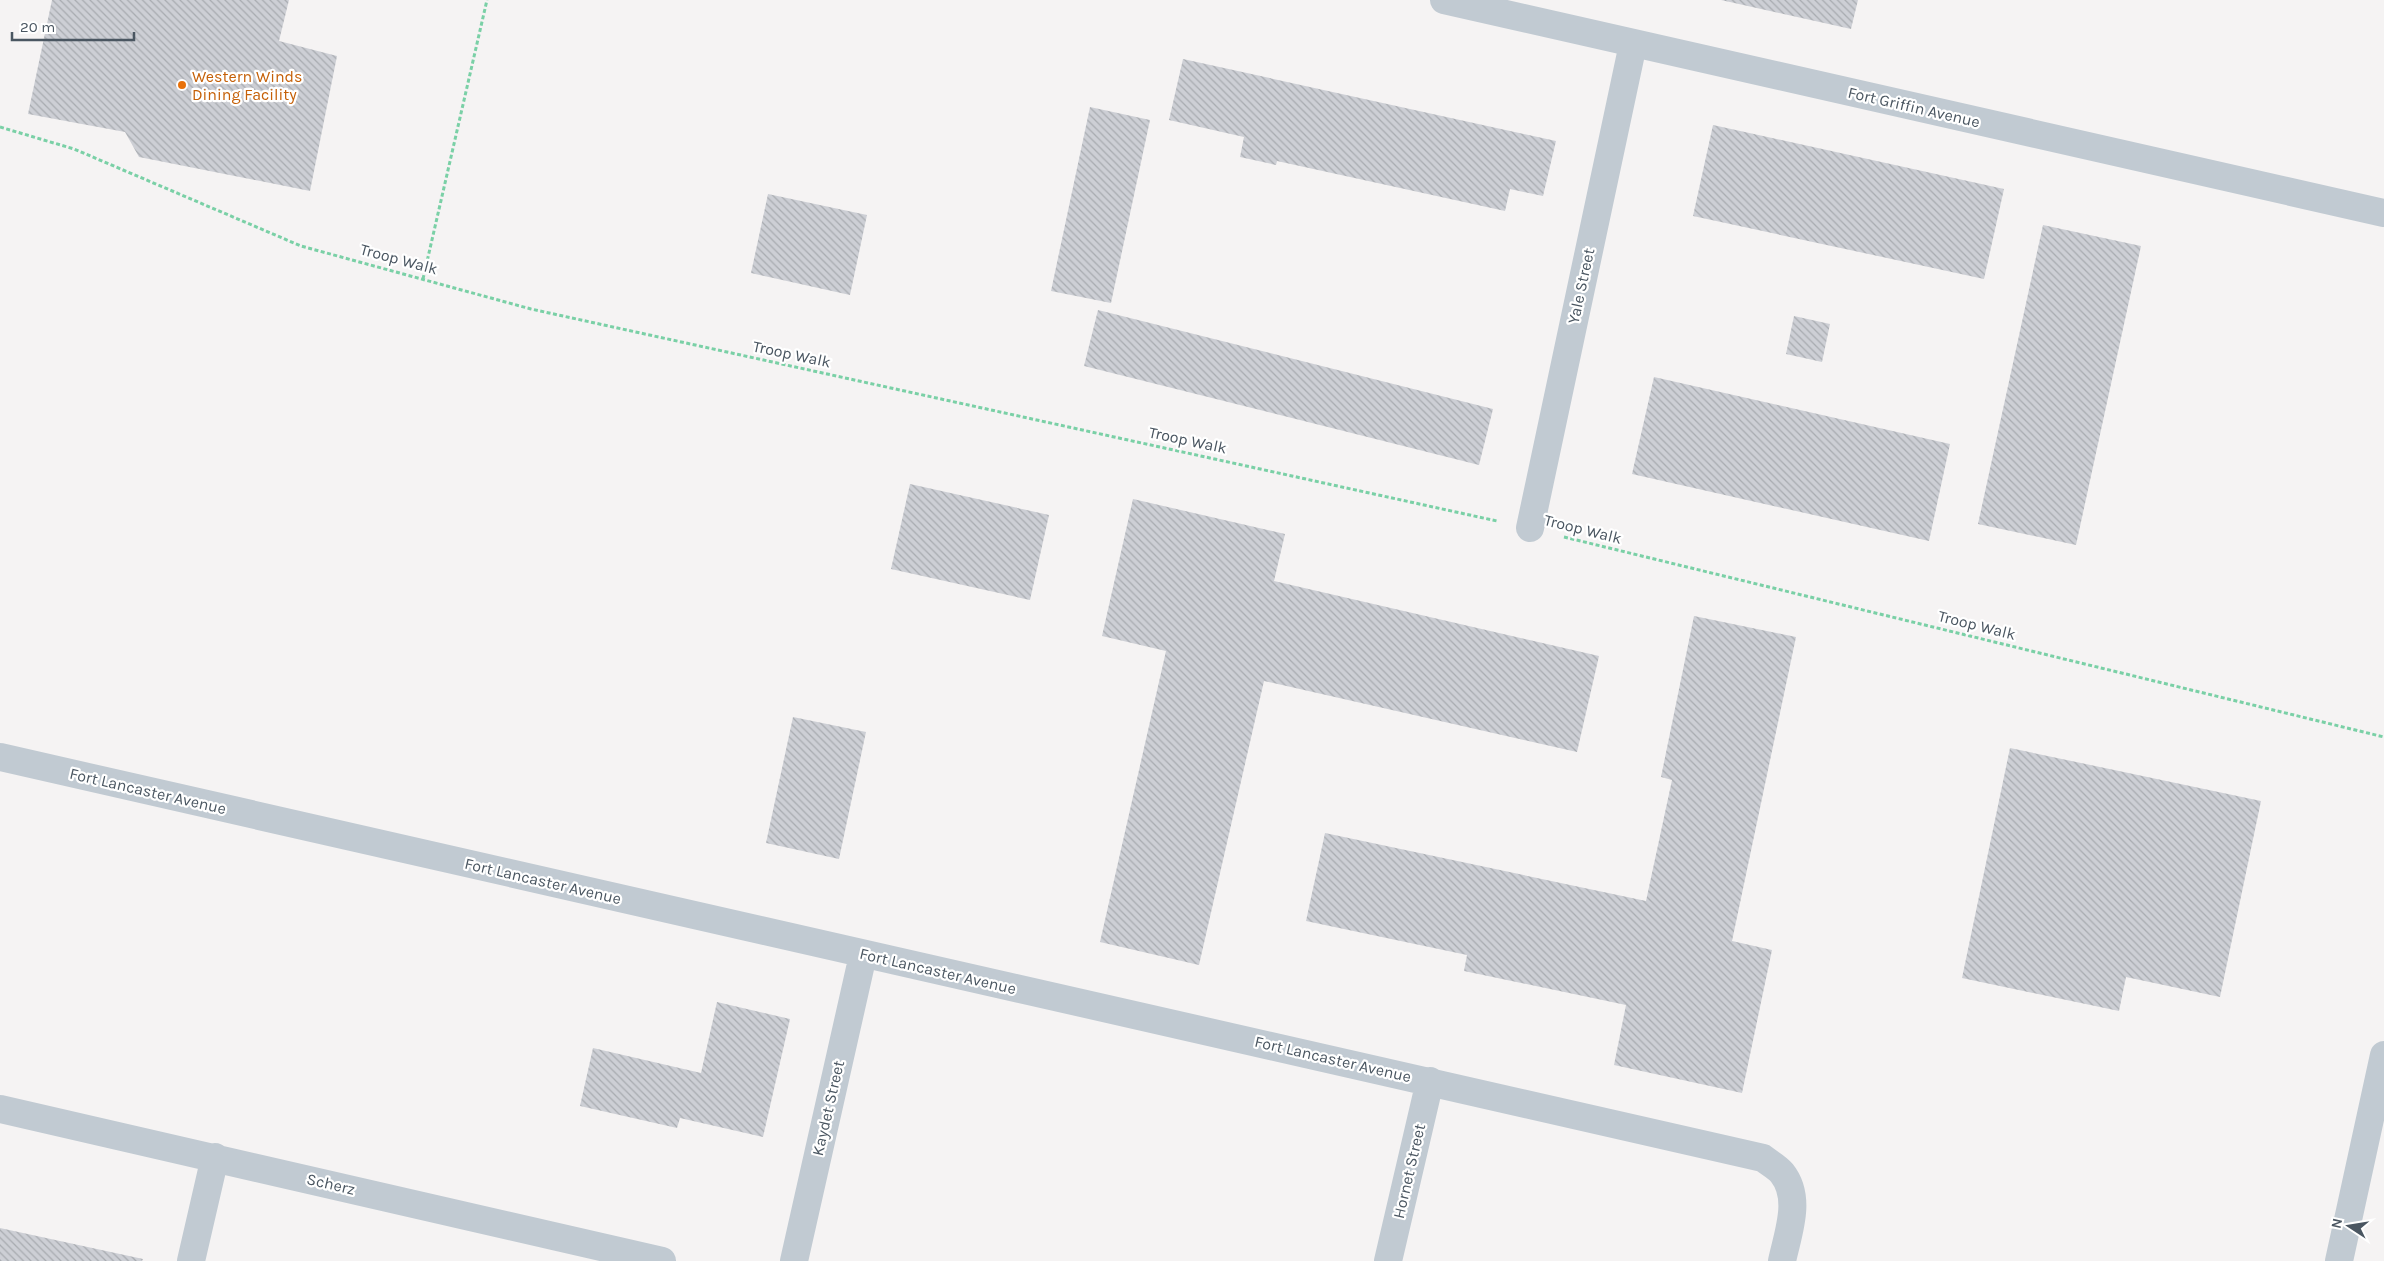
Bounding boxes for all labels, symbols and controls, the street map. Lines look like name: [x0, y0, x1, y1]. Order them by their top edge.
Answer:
scale bar: [12, 10, 135, 42]
text: 20 m: [20, 18, 55, 36]
place label: Western Winds Dining Facility: [192, 67, 303, 104]
marker: Western Winds Dining Facility: [176, 79, 188, 91]
street label: Fort Griffin Avenue: [1846, 83, 1982, 131]
street label: Troop Walk: [358, 240, 440, 278]
street label: Yale Street: [1564, 246, 1598, 326]
street label: Troop Walk: [751, 336, 833, 372]
street label: Troop Walk: [1147, 422, 1229, 458]
street label: Troop Walk: [1542, 510, 1624, 548]
street label: Troop Walk: [1936, 606, 2018, 644]
street label: Fort Lancaster Avenue: [68, 764, 228, 818]
street label: Fort Lancaster Avenue: [463, 854, 623, 908]
street label: Fort Lancaster Avenue: [858, 944, 1018, 998]
street label: Fort Lancaster Avenue: [1253, 1032, 1413, 1086]
street label: Kaydet Street: [808, 1058, 848, 1158]
street label: Hornet Street: [1389, 1122, 1429, 1220]
street label: Scherz: [305, 1169, 357, 1199]
north arrow: [2324, 1201, 2374, 1251]
text: N: [2327, 1217, 2346, 1230]

